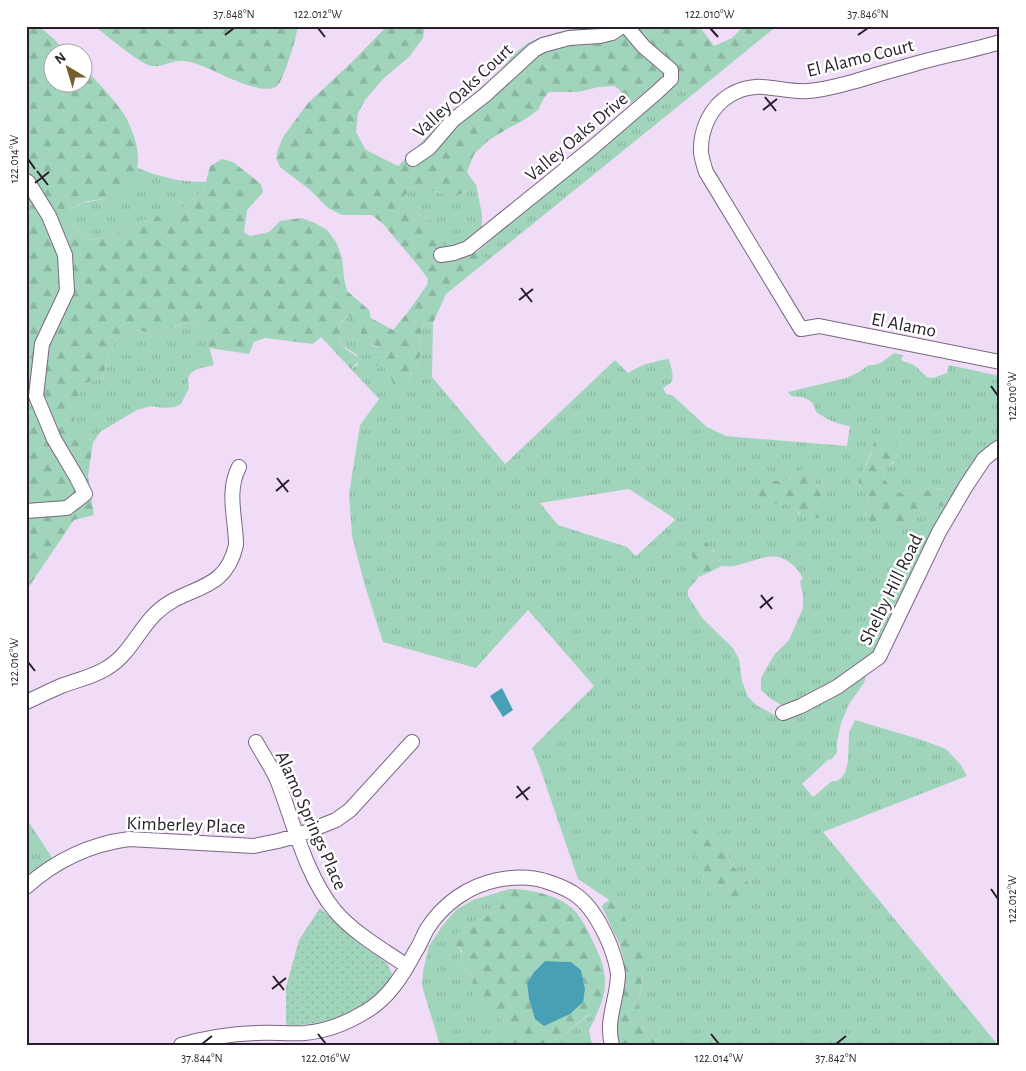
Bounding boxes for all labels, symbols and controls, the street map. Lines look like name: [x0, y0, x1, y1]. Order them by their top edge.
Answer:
text: 37.848°N: [213, 8, 255, 20]
text: 122.012°W: [294, 8, 342, 20]
text: 122.010°W: [686, 8, 735, 20]
text: 37.846°N: [847, 8, 889, 20]
street label: El Alamo Court: [805, 36, 916, 81]
street label: Valley Oaks Court: [410, 40, 516, 142]
north arrow: [42, 42, 92, 92]
text: N: [52, 50, 69, 67]
street label: Valley Oaks Drive: [522, 89, 632, 185]
text: 122.014°W: [8, 135, 20, 183]
street label: El Alamo: [870, 310, 938, 341]
text: 122.010°W: [1006, 371, 1018, 421]
street label: Shelby Hill Road: [856, 531, 926, 648]
text: 122.016°W: [8, 638, 20, 686]
street label: Alamo Springs Place: [271, 748, 350, 893]
street label: Kimberley Place: [126, 814, 246, 837]
text: 122.012°W: [1006, 875, 1018, 923]
text: 37.844°N: [181, 1052, 223, 1064]
text: 122.016°W: [302, 1052, 350, 1064]
text: 122.014°W: [695, 1052, 743, 1064]
text: 37.842°N: [815, 1052, 857, 1064]

